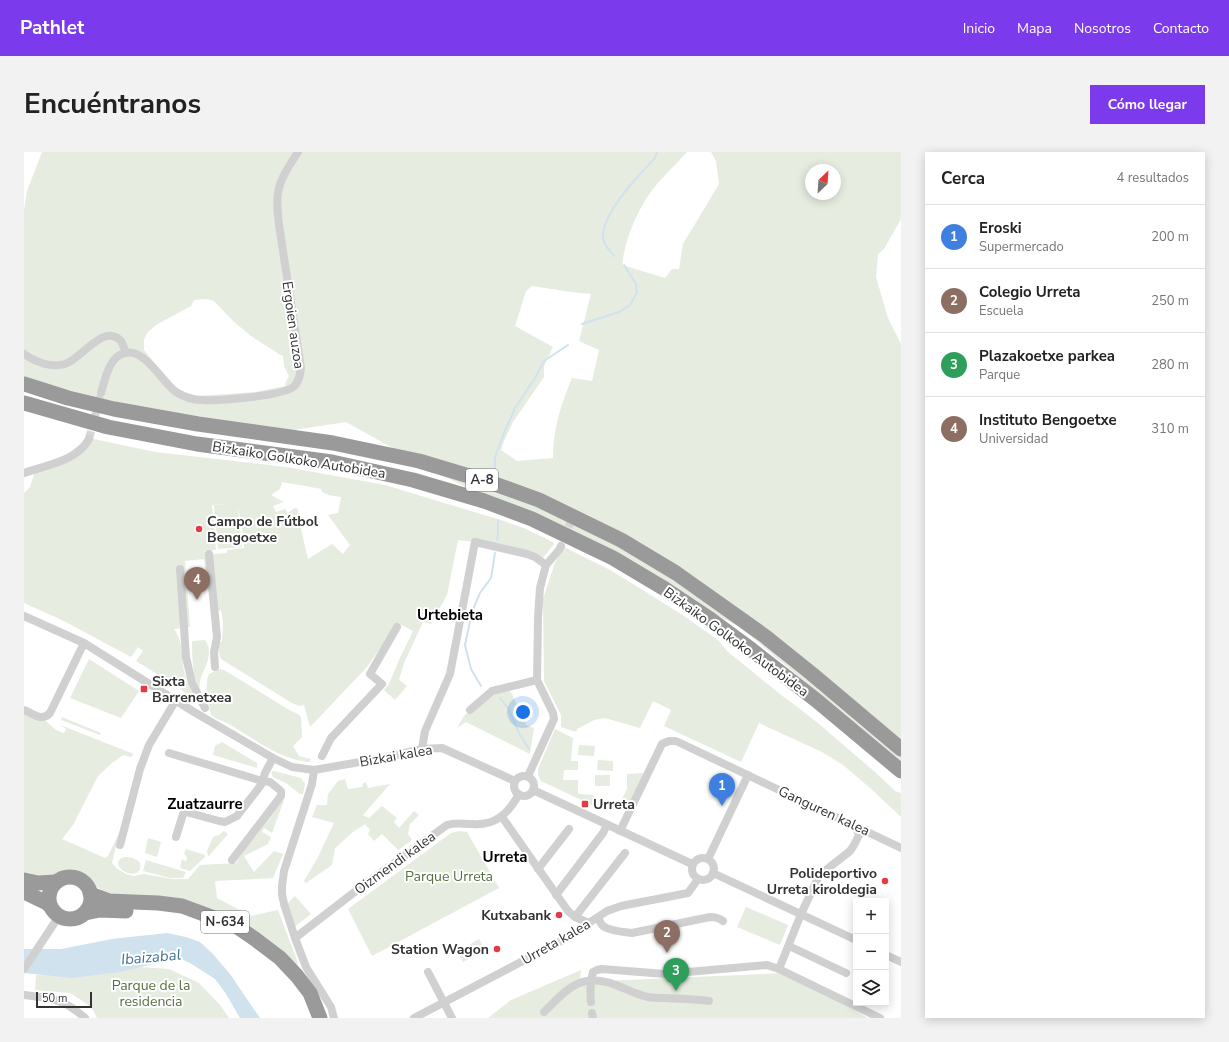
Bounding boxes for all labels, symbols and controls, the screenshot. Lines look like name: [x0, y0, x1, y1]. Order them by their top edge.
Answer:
text: Pathlet: [20, 15, 84, 41]
text: Inicio: [963, 19, 995, 38]
text: Mapa: [1017, 19, 1052, 38]
text: Nosotros: [1074, 19, 1131, 38]
text: Contacto: [1153, 19, 1209, 38]
text: Encuéntranos: [24, 85, 201, 123]
button: Cómo llegar: [1090, 85, 1205, 124]
north arrow: [805, 164, 841, 200]
text: Cerca: [941, 167, 985, 190]
text: 4 resultados: [1117, 169, 1189, 187]
text: Eroski: [979, 218, 1022, 238]
text: 1: [950, 228, 958, 246]
text: 200 m: [1151, 228, 1189, 246]
text: Supermercado: [979, 238, 1064, 256]
street label: Ergoien auzoa: [277, 280, 309, 370]
text: Colegio Urreta: [979, 282, 1081, 302]
text: 2: [950, 292, 958, 310]
text: 250 m: [1151, 292, 1189, 310]
text: Escuela: [979, 302, 1024, 320]
text: Plazakoetxe parkea: [979, 346, 1115, 366]
text: 3: [950, 356, 958, 374]
text: 280 m: [1151, 356, 1189, 374]
text: Parque: [979, 366, 1020, 384]
text: Instituto Bengoetxe: [979, 410, 1117, 430]
text: 4: [950, 420, 958, 438]
text: 310 m: [1151, 420, 1189, 438]
text: Universidad: [979, 430, 1048, 448]
street label: Bizkaiko Golkoko Autobidea: [211, 437, 387, 483]
road number: A-8: [466, 469, 498, 491]
place label: Campo de Fútbol Bengoetxe: [207, 512, 319, 547]
marker: Campo de Fútbol Bengoetxe: [194, 524, 204, 534]
pin: 4: [184, 567, 210, 600]
street label: Bizkaiko Golkoko Autobidea: [660, 583, 812, 701]
district label: Urtebieta: [417, 605, 483, 625]
place label: Sixta Barrenetxea: [152, 672, 232, 707]
marker: Sixta Barrenetxea: [139, 684, 149, 694]
your location: [513, 702, 533, 722]
street label: Bizkai kalea: [358, 740, 434, 772]
pin: 1: [709, 773, 735, 806]
street label: Ganguren kalea: [775, 782, 873, 840]
district label: Zuatzaurre: [167, 794, 243, 814]
place label: Urreta: [593, 795, 635, 814]
marker: Urreta: [580, 799, 590, 809]
street label: Oizmendi kalea: [351, 827, 439, 899]
district label: Urreta: [483, 847, 527, 867]
place label: Polideportivo Urreta kiroldegia: [767, 864, 877, 899]
park label: Parque Urreta: [405, 867, 493, 886]
marker: Polideportivo Urreta kiroldegia: [880, 876, 890, 886]
map controls: [853, 898, 889, 1006]
button: +: [853, 898, 889, 934]
place label: Kutxabank: [481, 906, 551, 925]
marker: Kutxabank: [554, 910, 564, 920]
road number: N-634: [201, 911, 249, 933]
street label: Urreta kalea: [518, 915, 594, 969]
pin: 2: [654, 920, 680, 953]
button: −: [853, 934, 889, 970]
place label: Station Wagon: [391, 940, 489, 959]
water label: Ibaizabal: [120, 944, 182, 970]
marker: Station Wagon: [492, 944, 502, 954]
pin: 3: [663, 958, 689, 991]
button: layers: [853, 970, 889, 1006]
park label: Parque de la residencia: [112, 976, 190, 1011]
scale bar: [36, 990, 92, 1009]
text: 50 m: [42, 991, 67, 1006]

